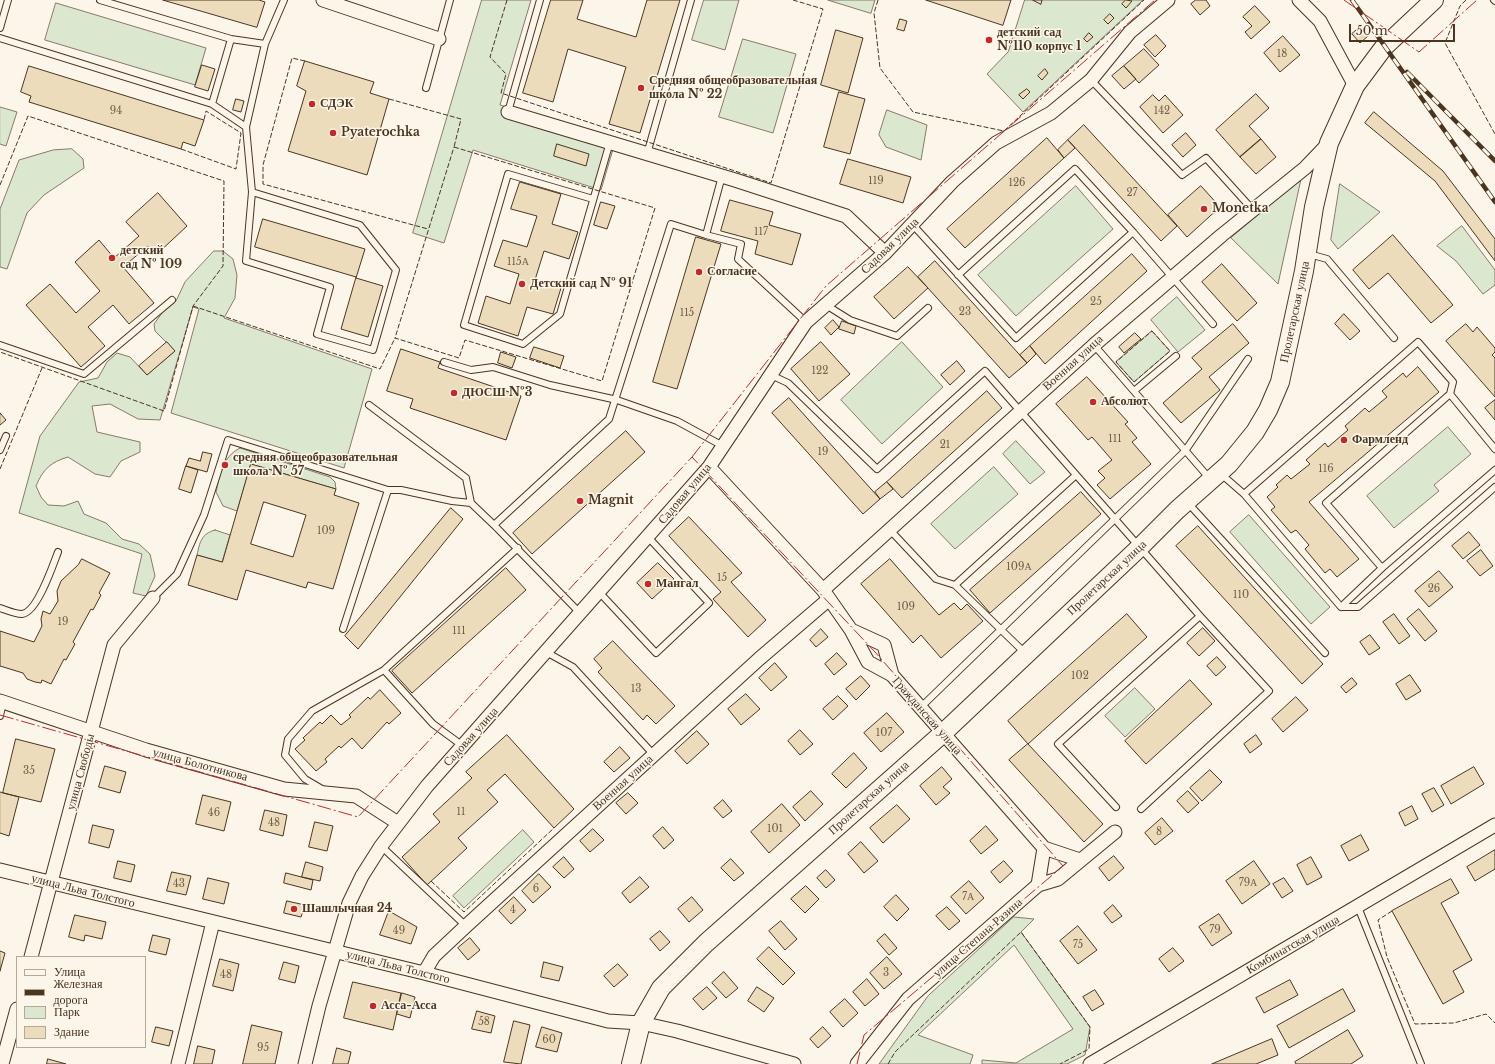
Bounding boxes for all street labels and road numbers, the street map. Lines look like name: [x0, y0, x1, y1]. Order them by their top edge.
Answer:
street label: Садовая улица: [858, 215, 922, 277]
street label: Пролетарская улица: [1277, 260, 1313, 364]
street label: Военная улица: [1040, 332, 1106, 394]
street label: Садовая улица: [655, 461, 715, 527]
street label: Пролетарская улица: [1064, 537, 1150, 619]
street label: Гражданская улица: [889, 674, 965, 758]
street label: Садовая улица: [441, 704, 501, 770]
street label: улица Свободы: [64, 732, 98, 812]
street label: улица Болотникова: [151, 745, 249, 785]
street label: Военная улица: [590, 752, 656, 814]
street label: Пролетарская улица: [826, 758, 912, 838]
street label: улица Льва Толстого: [30, 871, 136, 911]
street label: улица Степана Разина: [931, 895, 1025, 981]
street label: Комбинатская улица: [1244, 913, 1342, 977]
street label: улица Льва Толстого: [345, 947, 451, 987]

